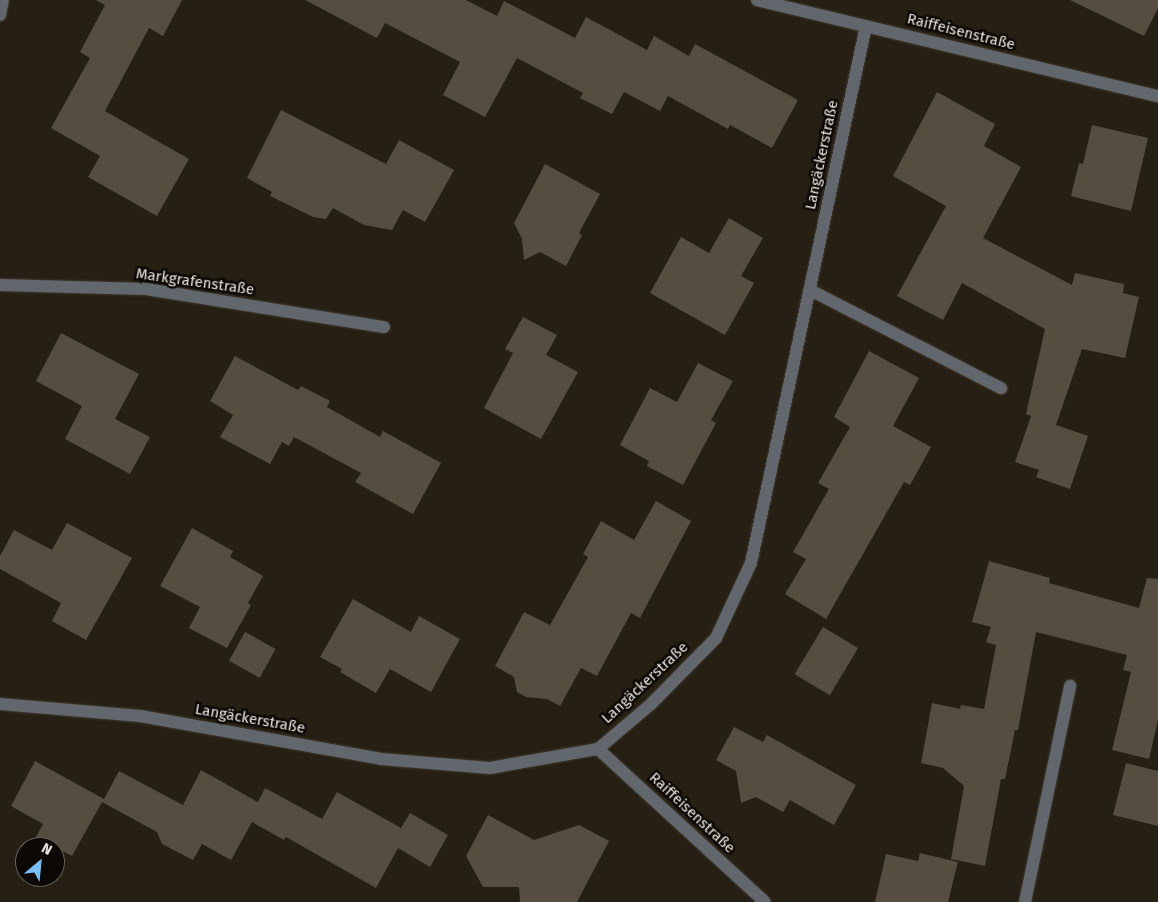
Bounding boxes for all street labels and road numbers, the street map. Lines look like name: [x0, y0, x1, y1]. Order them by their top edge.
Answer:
street label: Raiffeisenstraße: [905, 10, 1017, 54]
street label: Langäckerstraße: [802, 99, 842, 211]
street label: Markgrafenstraße: [135, 265, 255, 299]
street label: Langäckerstraße: [598, 638, 692, 728]
street label: Langäckerstraße: [194, 700, 306, 738]
street label: Raiffeisenstraße: [645, 769, 739, 857]

